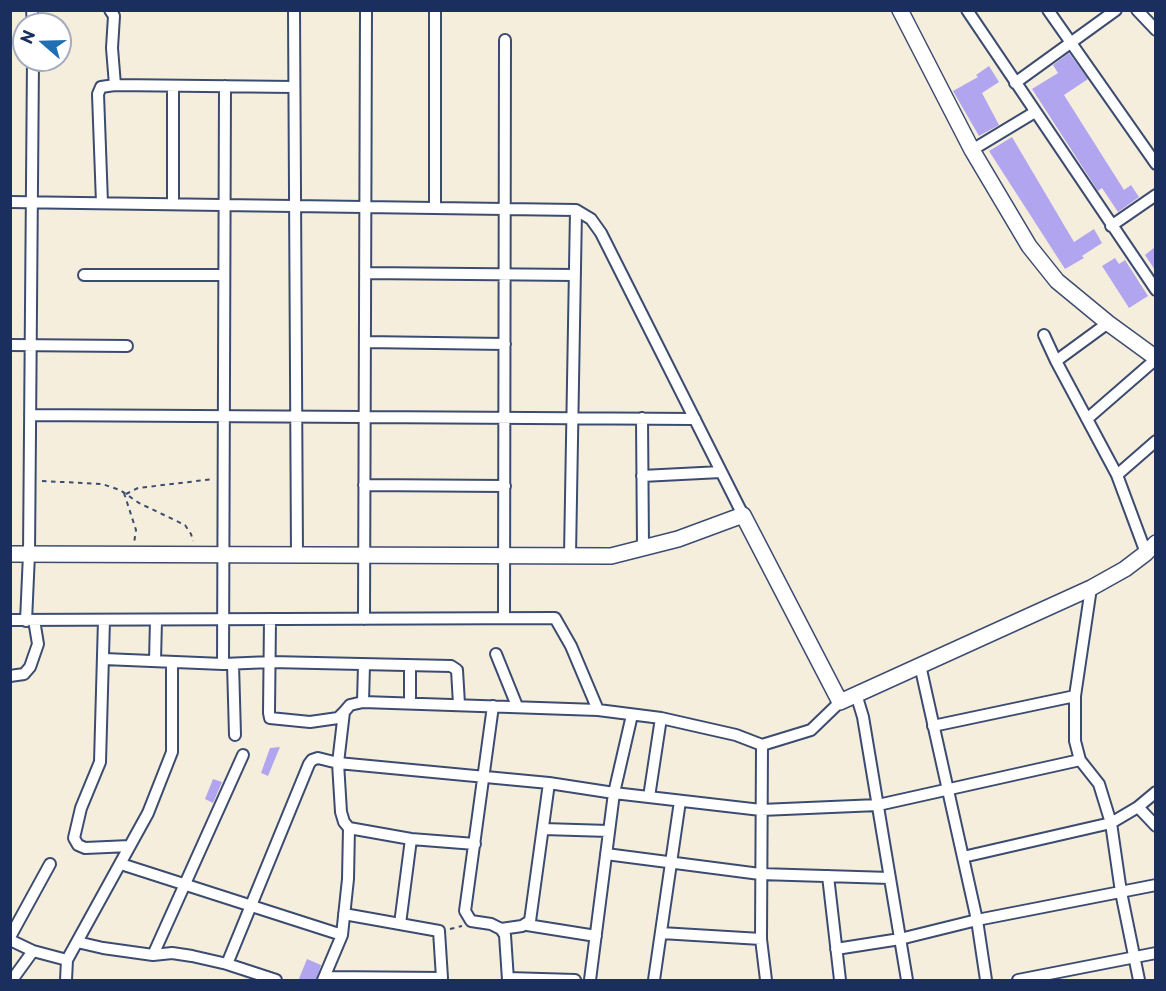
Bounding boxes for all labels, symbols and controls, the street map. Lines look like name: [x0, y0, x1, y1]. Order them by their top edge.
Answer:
north arrow: [12, 12, 72, 72]
text: N: [14, 26, 40, 47]

